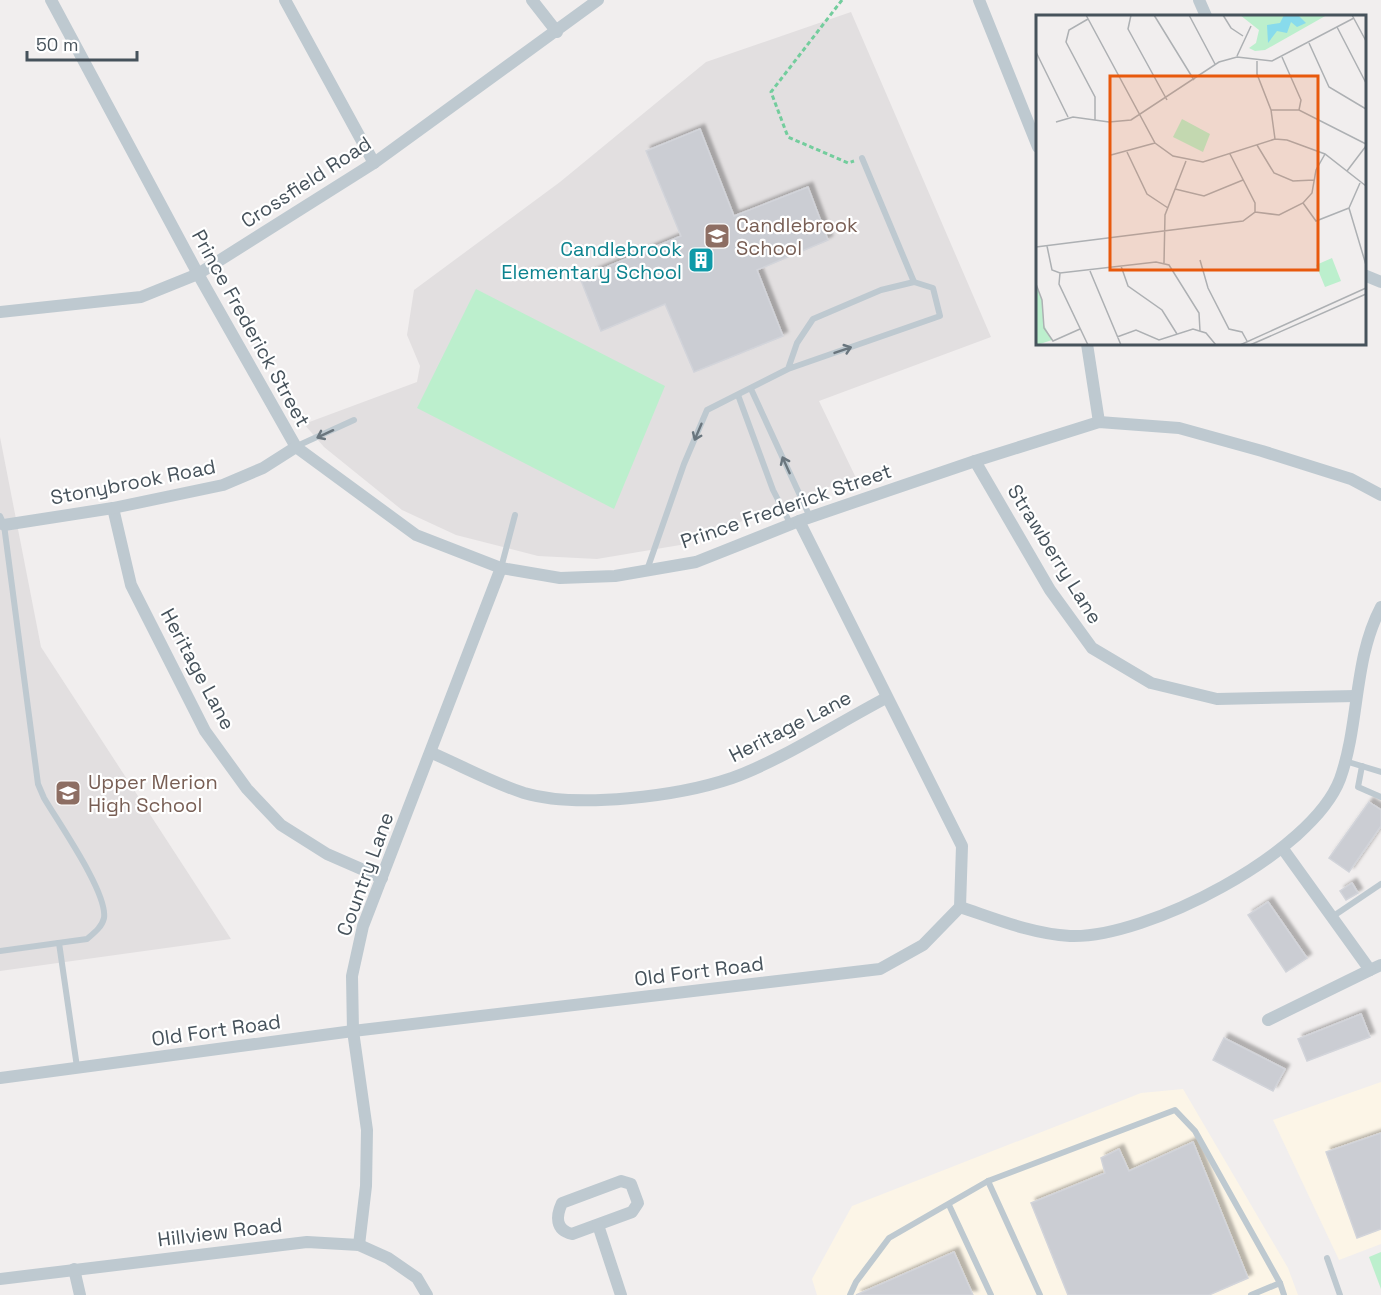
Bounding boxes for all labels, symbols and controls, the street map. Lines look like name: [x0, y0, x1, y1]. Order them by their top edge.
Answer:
inset map: [1036, 15, 1366, 345]
scale bar: [27, 24, 136, 62]
text: 50 m: [36, 33, 78, 56]
street label: Crossfield Road: [236, 130, 376, 234]
place label: Candlebrook School: [736, 212, 858, 261]
school or university icon: Candlebrook School: [702, 221, 732, 251]
street label: Prince Frederick Street: [186, 225, 316, 431]
place label: Candlebrook Elementary School: [501, 236, 682, 285]
building icon: Candlebrook Elementary School: [686, 245, 716, 275]
one-way arrow: [833, 344, 852, 355]
one-way arrow: [692, 423, 703, 441]
one-way arrow: [316, 428, 334, 440]
street label: Stonybrook Road: [48, 453, 218, 511]
one-way arrow: [779, 456, 791, 474]
street label: Prince Frederick Street: [677, 458, 895, 554]
street label: Strawberry Lane: [1002, 479, 1108, 629]
street label: Heritage Lane: [155, 604, 241, 734]
street label: Heritage Lane: [724, 684, 856, 768]
place label: Upper Merion High School: [88, 769, 218, 818]
school or university icon: Upper Merion High School: [53, 778, 83, 808]
street label: Country Lane: [331, 808, 399, 940]
street label: Old Fort Road: [633, 950, 765, 992]
street label: Old Fort Road: [150, 1008, 282, 1052]
street label: Hillview Road: [156, 1211, 284, 1253]

